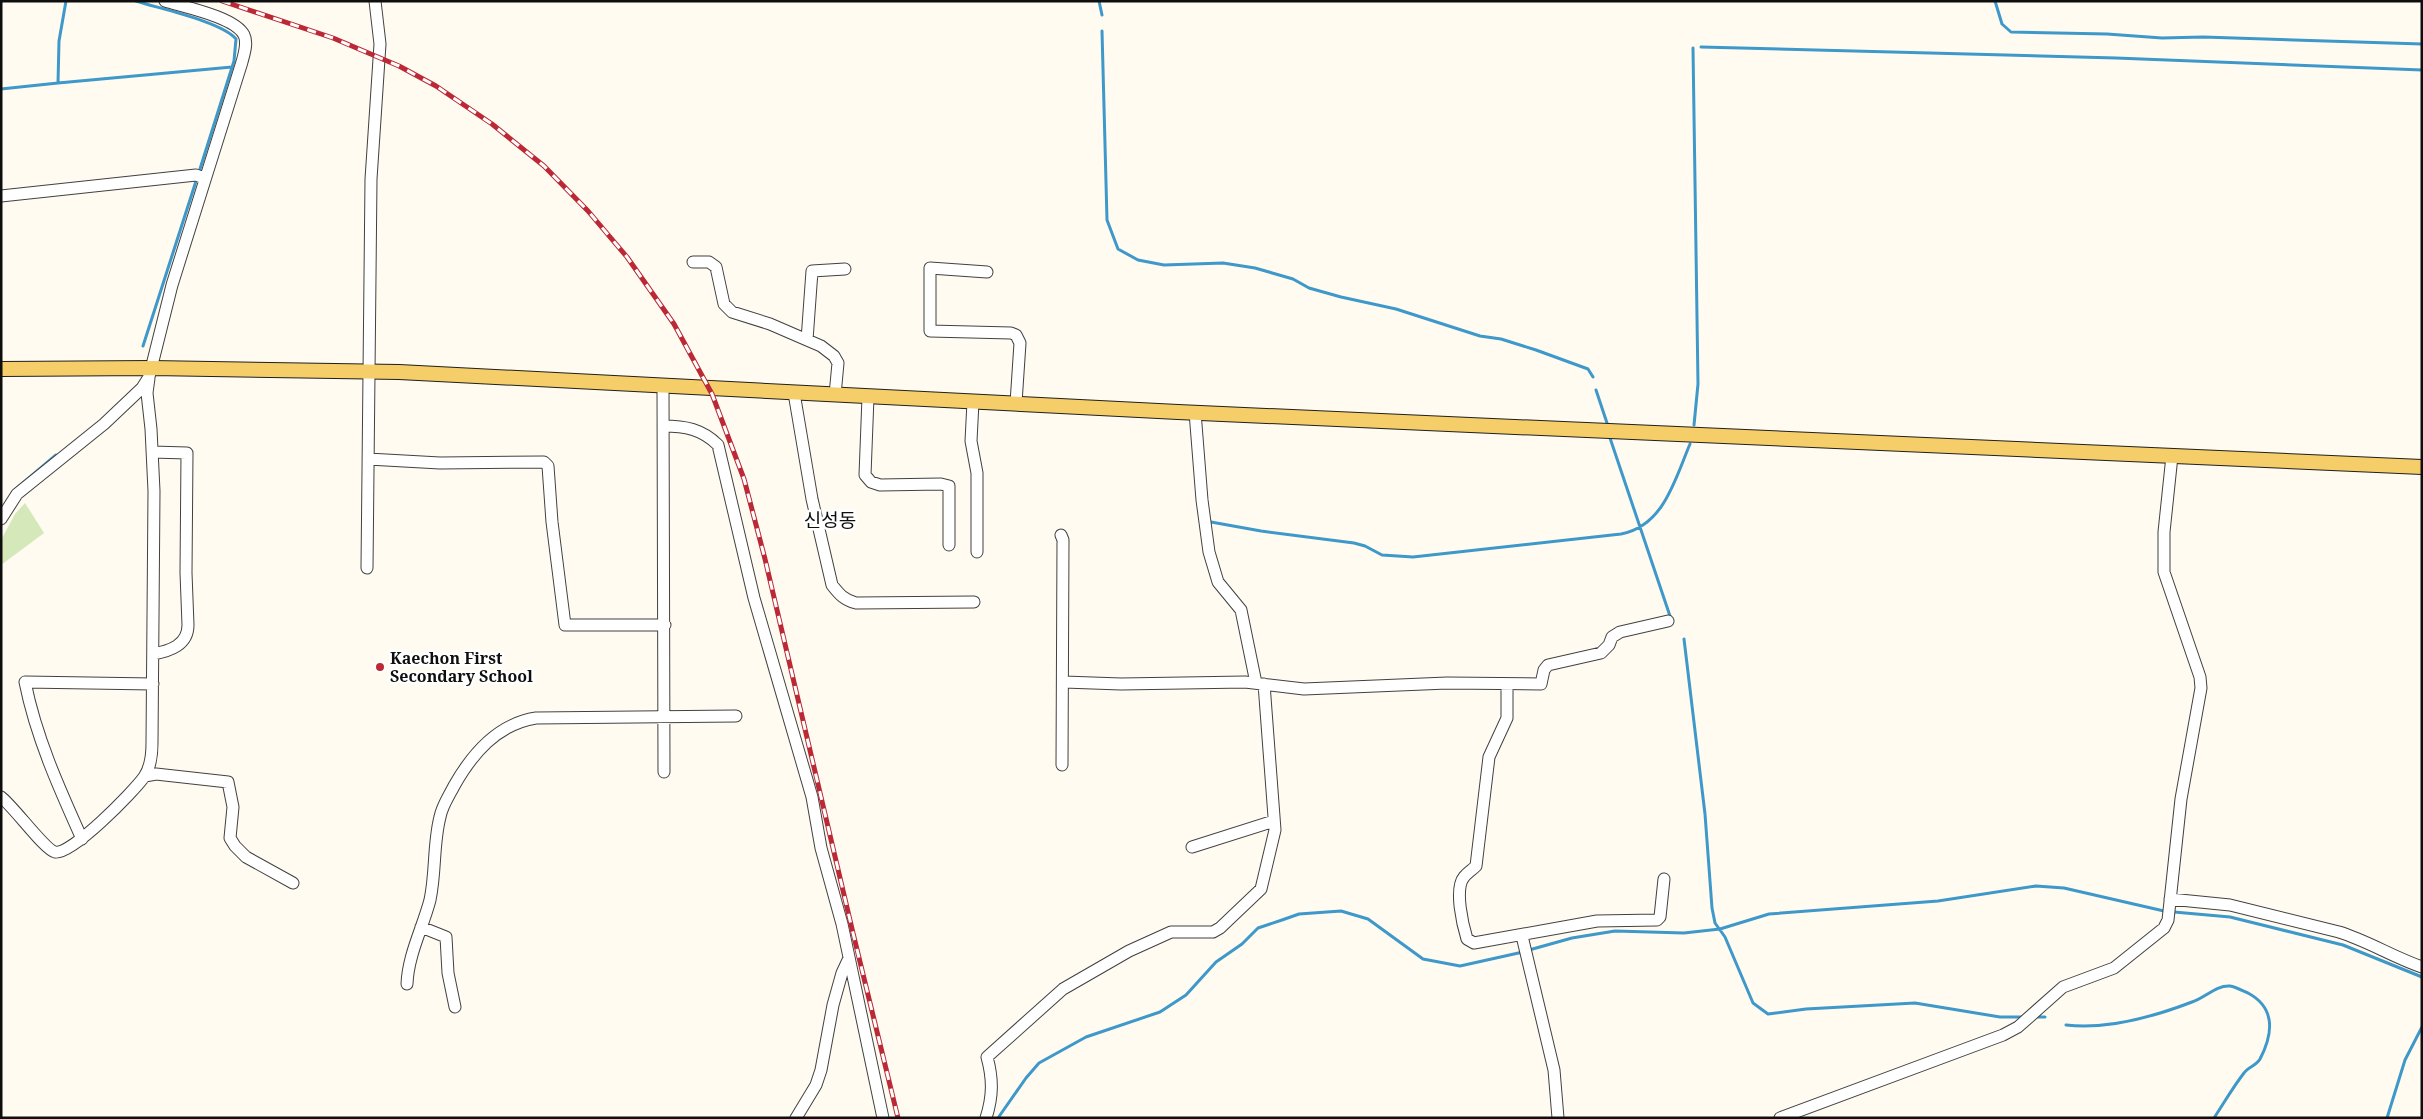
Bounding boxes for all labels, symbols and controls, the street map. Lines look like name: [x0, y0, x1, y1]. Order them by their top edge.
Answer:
district label: 신성동: [804, 507, 856, 533]
place label: Kaechon First Secondary School: [390, 647, 533, 687]
marker: Kaechon First Secondary School: [374, 661, 386, 673]

